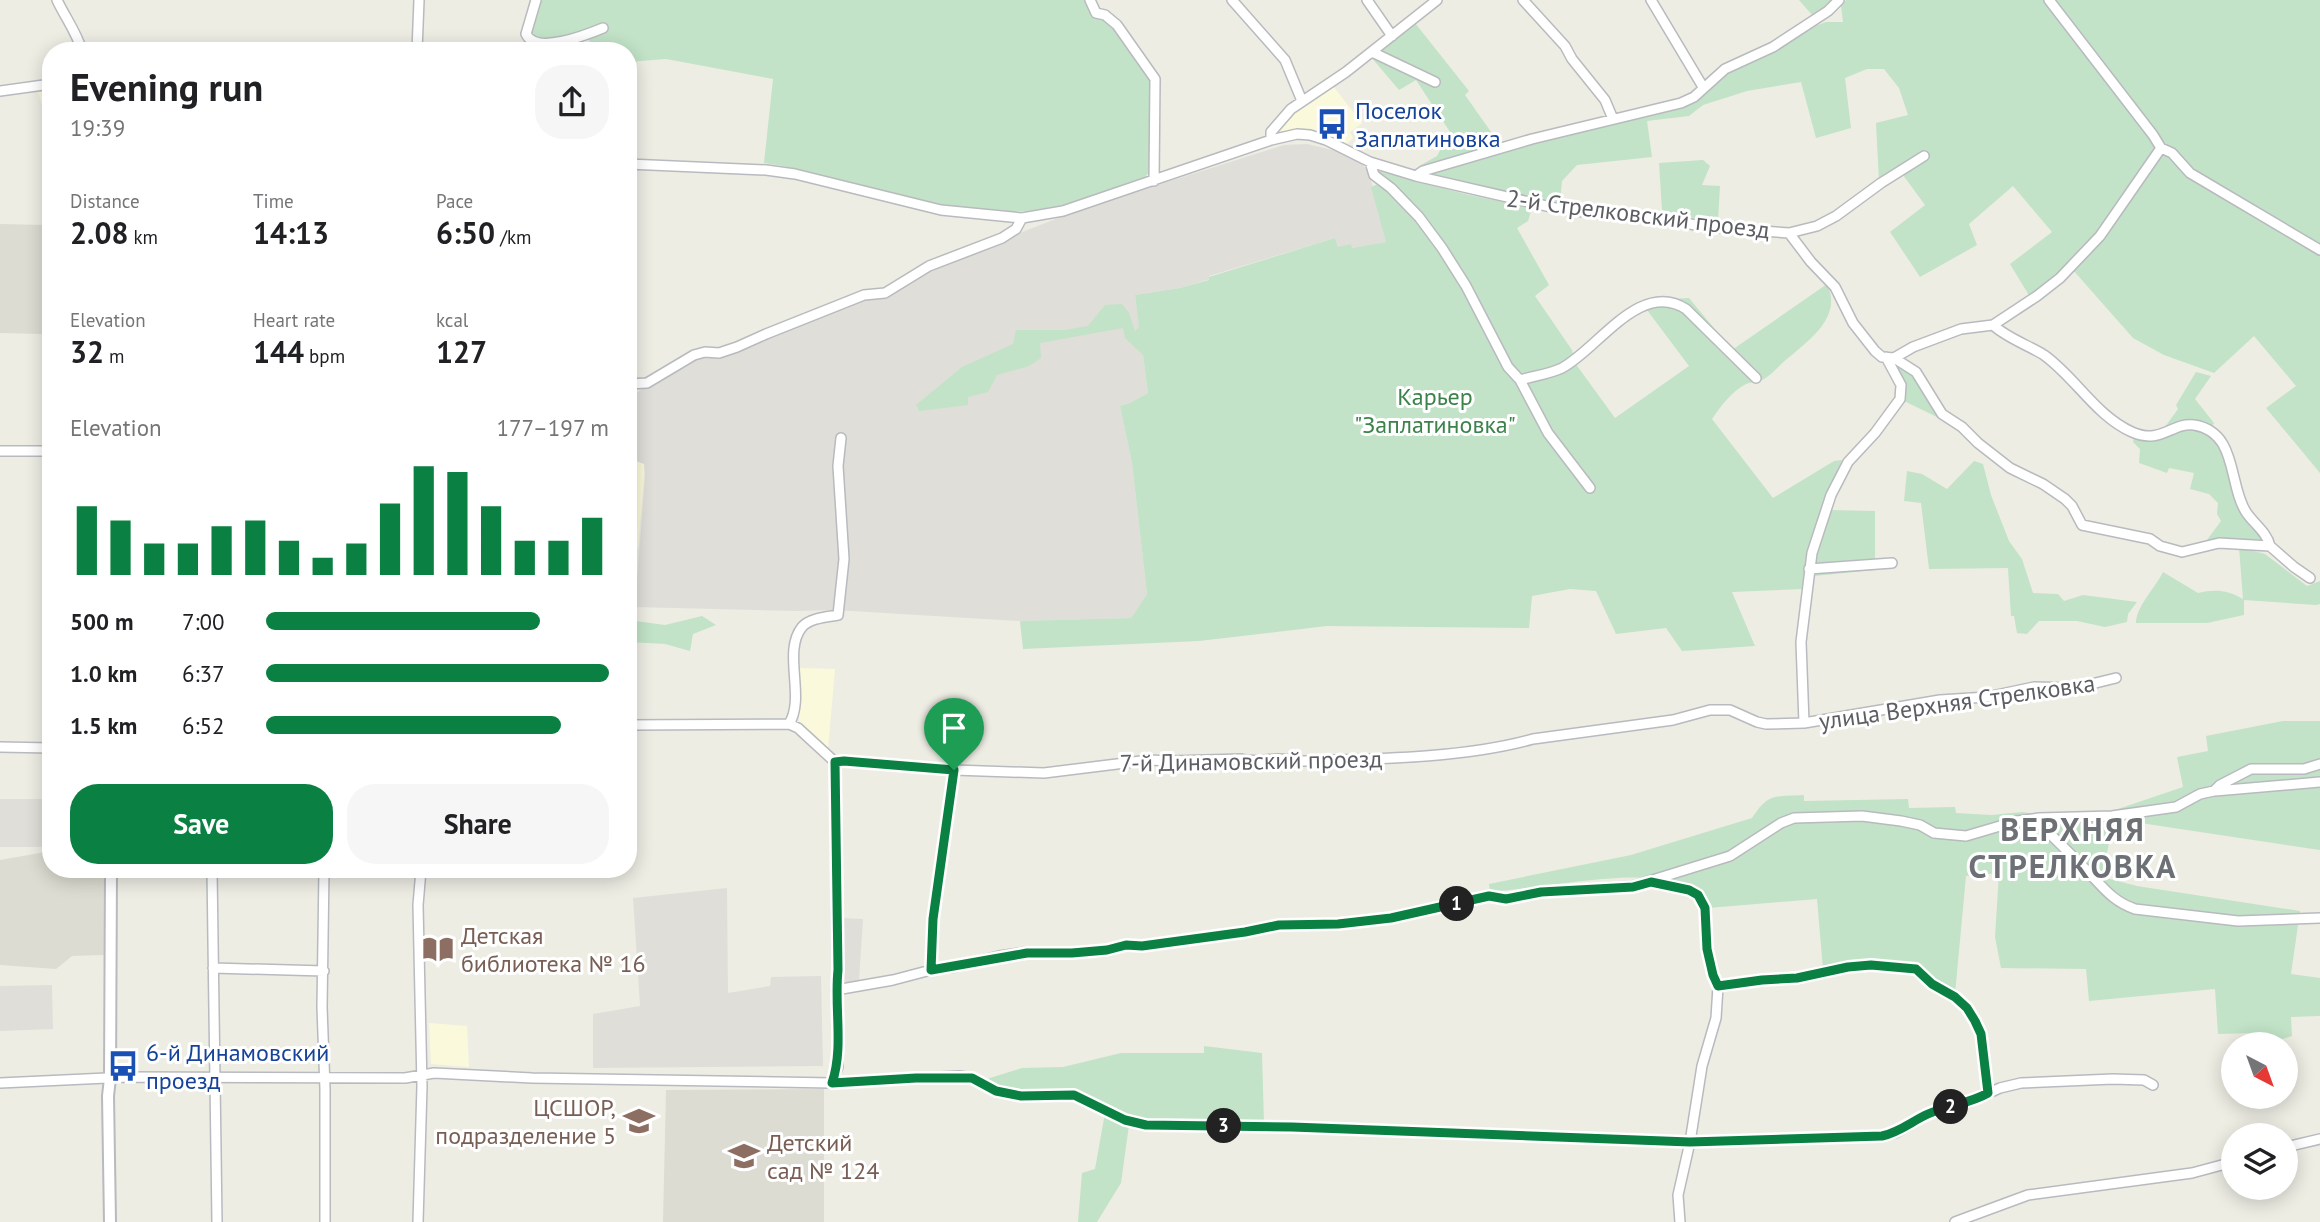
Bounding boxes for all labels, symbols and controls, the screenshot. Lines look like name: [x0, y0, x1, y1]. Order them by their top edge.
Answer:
text: Evening run: [70, 62, 263, 111]
button: share: [535, 65, 609, 139]
place label: Поселок Заплатиновка: [1355, 95, 1501, 154]
bus stop icon: Поселок Заплатиновка: [1315, 107, 1349, 141]
text: 19:39: [70, 113, 125, 142]
street label: 2-й Стрелковский проезд: [1505, 182, 1771, 246]
text: Distance: [70, 189, 140, 213]
text: Time: [253, 189, 294, 213]
text: Pace: [436, 189, 473, 213]
text: 2.08: [70, 213, 128, 252]
text: 14:13: [253, 213, 329, 252]
text: 6:50: [436, 213, 495, 252]
text: km: [128, 225, 158, 249]
text: /km: [495, 225, 531, 249]
text: Elevation: [70, 308, 146, 332]
text: Heart rate: [253, 308, 335, 332]
text: kcal: [436, 308, 468, 332]
text: 32: [70, 332, 104, 371]
text: 144: [253, 332, 304, 371]
text: 127: [436, 332, 487, 371]
text: m: [104, 344, 125, 368]
text: bpm: [304, 344, 345, 368]
park label: Карьер "Заплатиновка": [1354, 381, 1516, 440]
text: Elevation: [70, 413, 162, 442]
text: 177–197 m: [497, 413, 609, 442]
text: 500 m: [70, 607, 133, 636]
text: 7:00: [182, 607, 225, 636]
text: 1.0 km: [70, 659, 137, 688]
text: 6:37: [182, 659, 225, 688]
street label: улица Верхняя Стрелковка: [1817, 667, 2097, 737]
pin: [924, 698, 984, 770]
icon: arrive: [935, 709, 973, 747]
text: 1.5 km: [70, 711, 137, 740]
text: 6:52: [182, 711, 225, 740]
street label: 7-й Динамовский проезд: [1119, 743, 1383, 779]
button: Save: [70, 784, 333, 864]
button: Share: [347, 784, 609, 864]
district label: ВЕРХНЯЯ СТРЕЛКОВКА: [1969, 808, 2177, 887]
pin: 1: [1440, 886, 1474, 922]
text: 1: [1451, 891, 1462, 915]
place label: Детская библиотека № 16: [461, 920, 646, 979]
library icon: Детская библиотека № 16: [421, 932, 455, 966]
north arrow: [2221, 1032, 2298, 1110]
map controls: [2221, 1032, 2298, 1200]
place label: 6-й Динамовский проезд: [146, 1037, 329, 1096]
bus stop icon: 6-й Динамовский проезд: [106, 1049, 140, 1083]
pin: 2: [1934, 1090, 1968, 1124]
place label: ЦСШОР, подразделение 5: [435, 1092, 616, 1151]
text: 2: [1945, 1094, 1956, 1118]
school or university icon: ЦСШОР, подразделение 5: [622, 1104, 656, 1138]
pin: 3: [1206, 1108, 1242, 1144]
text: 3: [1218, 1113, 1229, 1137]
button: layers: [2221, 1123, 2298, 1200]
place label: Детский сад № 124: [767, 1127, 879, 1186]
school or university icon: Детский сад № 124: [727, 1139, 761, 1173]

